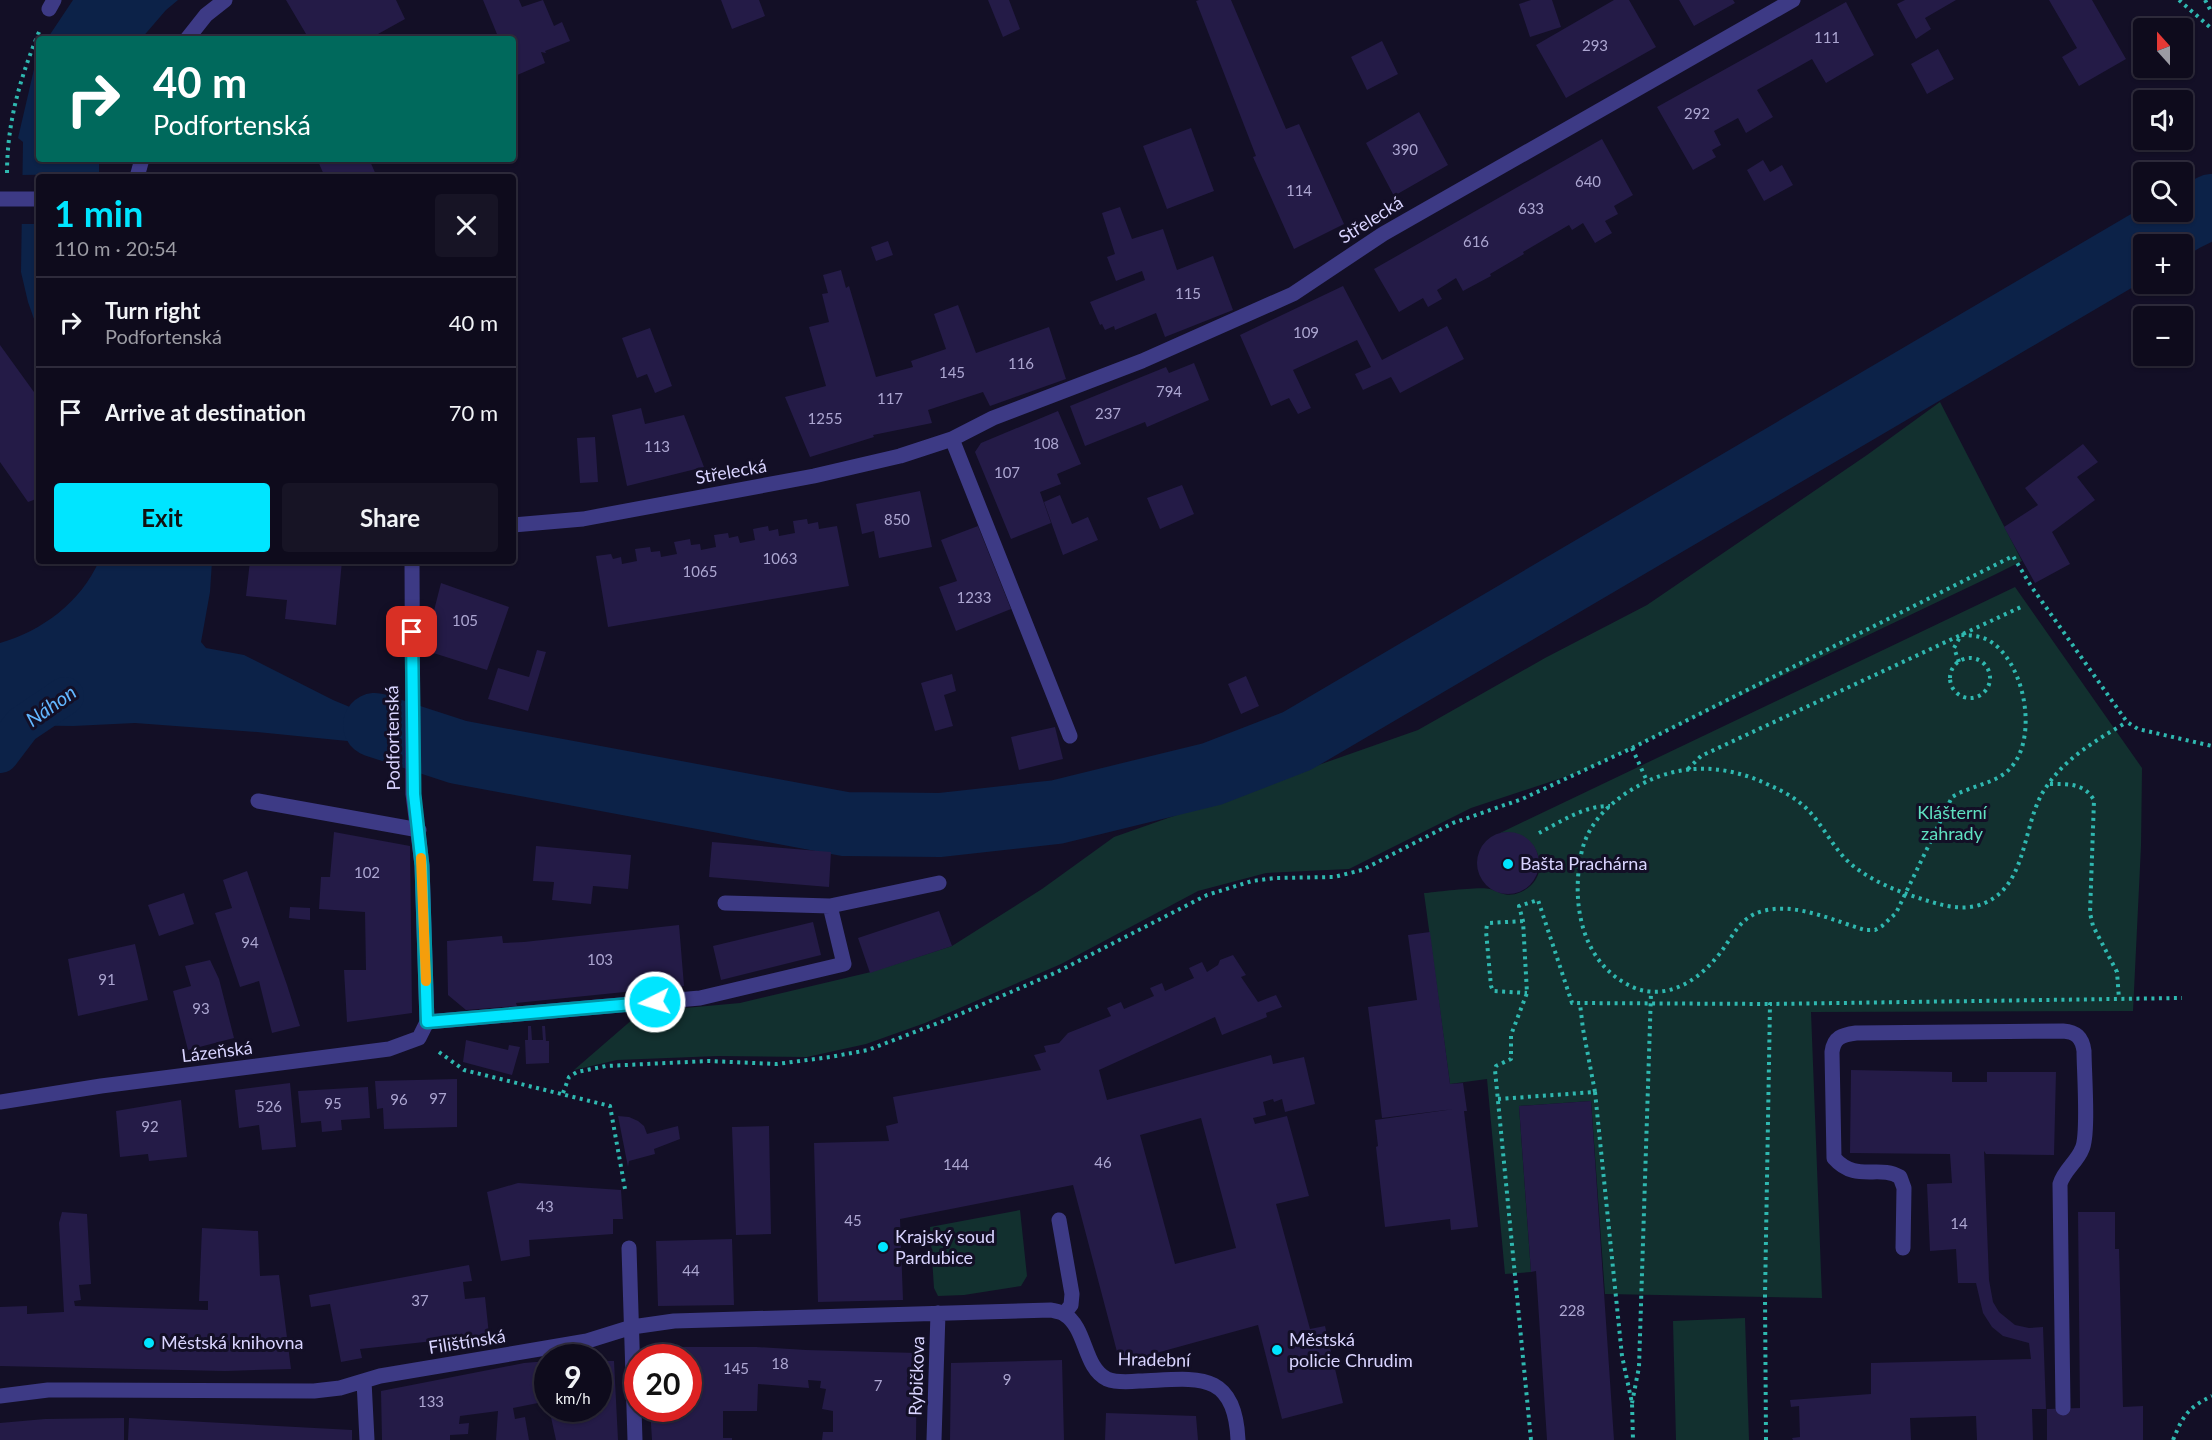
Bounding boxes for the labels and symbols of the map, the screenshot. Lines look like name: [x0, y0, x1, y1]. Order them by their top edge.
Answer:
north arrow: [2133, 18, 2193, 78]
house number: 111: [1814, 28, 1840, 46]
house number: 293: [1582, 36, 1608, 54]
house number: 292: [1684, 104, 1710, 122]
house number: 390: [1392, 140, 1418, 158]
house number: 640: [1575, 172, 1601, 190]
house number: 114: [1286, 181, 1312, 199]
street label: Střelecká: [1334, 191, 1407, 248]
house number: 633: [1518, 199, 1544, 217]
house number: 616: [1463, 232, 1489, 250]
house number: 115: [1175, 284, 1201, 302]
house number: 109: [1293, 323, 1319, 341]
house number: 116: [1008, 354, 1034, 372]
house number: 145: [939, 363, 965, 381]
house number: 794: [1156, 382, 1182, 400]
house number: 117: [877, 389, 903, 407]
house number: 237: [1095, 404, 1121, 422]
house number: 1255: [808, 409, 842, 427]
house number: 108: [1033, 434, 1059, 452]
house number: 113: [644, 437, 670, 455]
street label: Střelecká: [693, 454, 768, 488]
house number: 107: [994, 463, 1020, 481]
house number: 850: [884, 510, 910, 528]
house number: 1063: [763, 549, 797, 567]
house number: 1065: [683, 562, 717, 580]
house number: 1233: [957, 588, 991, 606]
pin: [386, 606, 437, 657]
house number: 105: [452, 611, 478, 629]
water label: Náhon: [21, 679, 80, 731]
street label: Podfortenská: [380, 685, 404, 791]
park label: Klášterní zahrady: [1917, 801, 1988, 844]
place label: Bašta Prachárna: [1520, 852, 1647, 874]
marker: Bašta Prachárna: [1501, 857, 1515, 871]
house number: 102: [354, 863, 380, 881]
house number: 94: [241, 933, 259, 951]
house number: 103: [587, 950, 613, 968]
house number: 91: [98, 970, 116, 988]
position arrow: [623, 970, 687, 1034]
house number: 93: [192, 999, 210, 1017]
street label: Lázeňská: [180, 1036, 254, 1066]
house number: 97: [429, 1089, 447, 1107]
house number: 96: [390, 1090, 408, 1108]
house number: 95: [324, 1094, 342, 1112]
house number: 526: [256, 1097, 282, 1115]
house number: 92: [141, 1117, 159, 1135]
house number: 46: [1094, 1153, 1112, 1171]
house number: 144: [943, 1155, 969, 1173]
house number: 43: [536, 1197, 554, 1215]
house number: 45: [844, 1211, 862, 1229]
house number: 14: [1950, 1214, 1968, 1232]
place label: Krajský soud Pardubice: [895, 1225, 995, 1268]
marker: Krajský soud Pardubice: [876, 1240, 890, 1254]
house number: 44: [682, 1261, 700, 1279]
house number: 37: [411, 1291, 429, 1309]
house number: 228: [1559, 1301, 1585, 1319]
street label: Filištínská: [427, 1324, 507, 1358]
place label: Městská policie Chrudim: [1289, 1328, 1413, 1371]
place label: Městská knihovna: [161, 1331, 303, 1353]
marker: Městská knihovna: [142, 1336, 156, 1350]
street label: Rybičkova: [904, 1336, 928, 1416]
marker: Městská policie Chrudim: [1270, 1343, 1284, 1357]
speed limit sign: 20: [624, 1344, 702, 1422]
street label: Hradební: [1117, 1347, 1191, 1371]
house number: 18: [771, 1354, 789, 1372]
house number: 145: [723, 1359, 749, 1377]
house number: 9: [1003, 1370, 1011, 1388]
house number: 7: [874, 1376, 883, 1394]
house number: 133: [418, 1392, 444, 1410]

